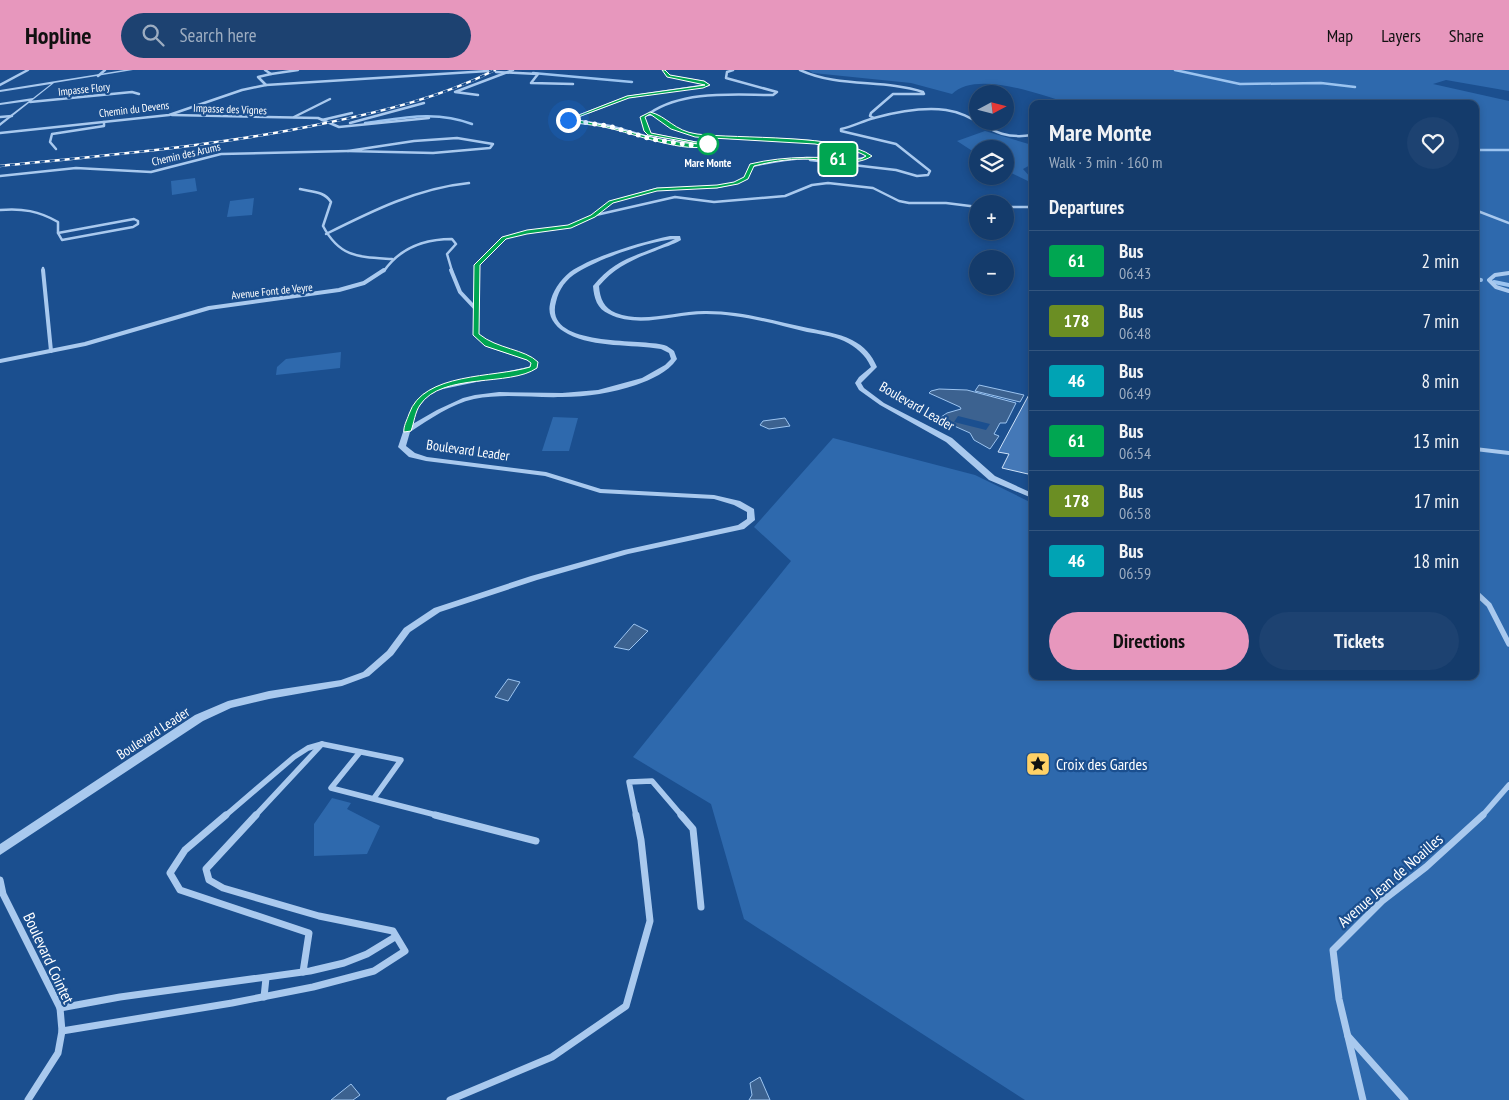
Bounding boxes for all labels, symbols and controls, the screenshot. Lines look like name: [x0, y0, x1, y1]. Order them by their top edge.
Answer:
search box: [121, 13, 471, 58]
text: Hopline: [25, 20, 91, 51]
icon: search: [139, 21, 167, 49]
text: Search here: [179, 23, 257, 47]
text: Map: [1327, 24, 1353, 47]
text: Layers: [1381, 24, 1421, 47]
text: Share: [1449, 24, 1484, 47]
street label: Impasse Flory: [57, 79, 112, 99]
north arrow: [969, 85, 1014, 130]
map controls: [969, 85, 1014, 295]
street label: Chemin du Devens: [98, 98, 170, 120]
street label: Impasse des Vignes: [193, 101, 267, 117]
your location: [556, 108, 581, 133]
text: Mare Monte: [1049, 117, 1152, 148]
button: heart: [1407, 117, 1459, 169]
marker: Mare Monte: [697, 133, 719, 155]
street label: Chemin des Arums: [150, 139, 222, 169]
button: layers: [969, 140, 1014, 185]
line badge: 61: [816, 143, 860, 175]
text: 61: [829, 147, 847, 170]
text: Walk · 3 min · 160 m: [1049, 152, 1162, 172]
place label: Mare Monte: [684, 156, 732, 170]
button: +: [969, 195, 1014, 240]
text: Departures: [1049, 195, 1124, 219]
text: Bus: [1119, 239, 1143, 263]
text: 61: [1068, 249, 1085, 272]
text: 2 min: [1422, 249, 1459, 273]
button: −: [969, 250, 1014, 295]
text: 06:43: [1119, 263, 1151, 283]
street label: Avenue Font de Veyre: [231, 280, 314, 302]
text: Bus: [1119, 299, 1143, 323]
text: 178: [1064, 309, 1089, 332]
text: 7 min: [1422, 309, 1459, 333]
text: 06:48: [1119, 323, 1151, 343]
text: Bus: [1119, 359, 1143, 383]
text: 46: [1068, 369, 1085, 392]
text: 8 min: [1422, 369, 1459, 393]
street label: Boulevard Leader: [876, 377, 958, 435]
text: 06:49: [1119, 383, 1151, 403]
text: Bus: [1119, 419, 1143, 443]
text: 61: [1068, 429, 1085, 452]
text: 13 min: [1413, 429, 1459, 453]
street label: Boulevard Leader: [425, 435, 511, 465]
text: 06:54: [1119, 443, 1151, 463]
text: Bus: [1119, 479, 1143, 503]
text: 178: [1064, 489, 1089, 512]
text: 17 min: [1414, 489, 1459, 513]
text: 06:58: [1119, 503, 1151, 523]
text: Bus: [1119, 539, 1143, 563]
text: 46: [1068, 549, 1085, 572]
text: 18 min: [1413, 549, 1459, 573]
text: 06:59: [1119, 563, 1151, 583]
button: Directions: [1049, 612, 1249, 670]
button: Tickets: [1259, 612, 1459, 670]
street label: Boulevard Leader: [113, 703, 193, 763]
place icon: Croix des Gardes: [1025, 751, 1051, 777]
place label: Croix des Gardes: [1056, 754, 1147, 774]
street label: Avenue Jean de Noailles: [1333, 829, 1447, 931]
street label: Boulevard Cointet: [19, 909, 79, 1007]

